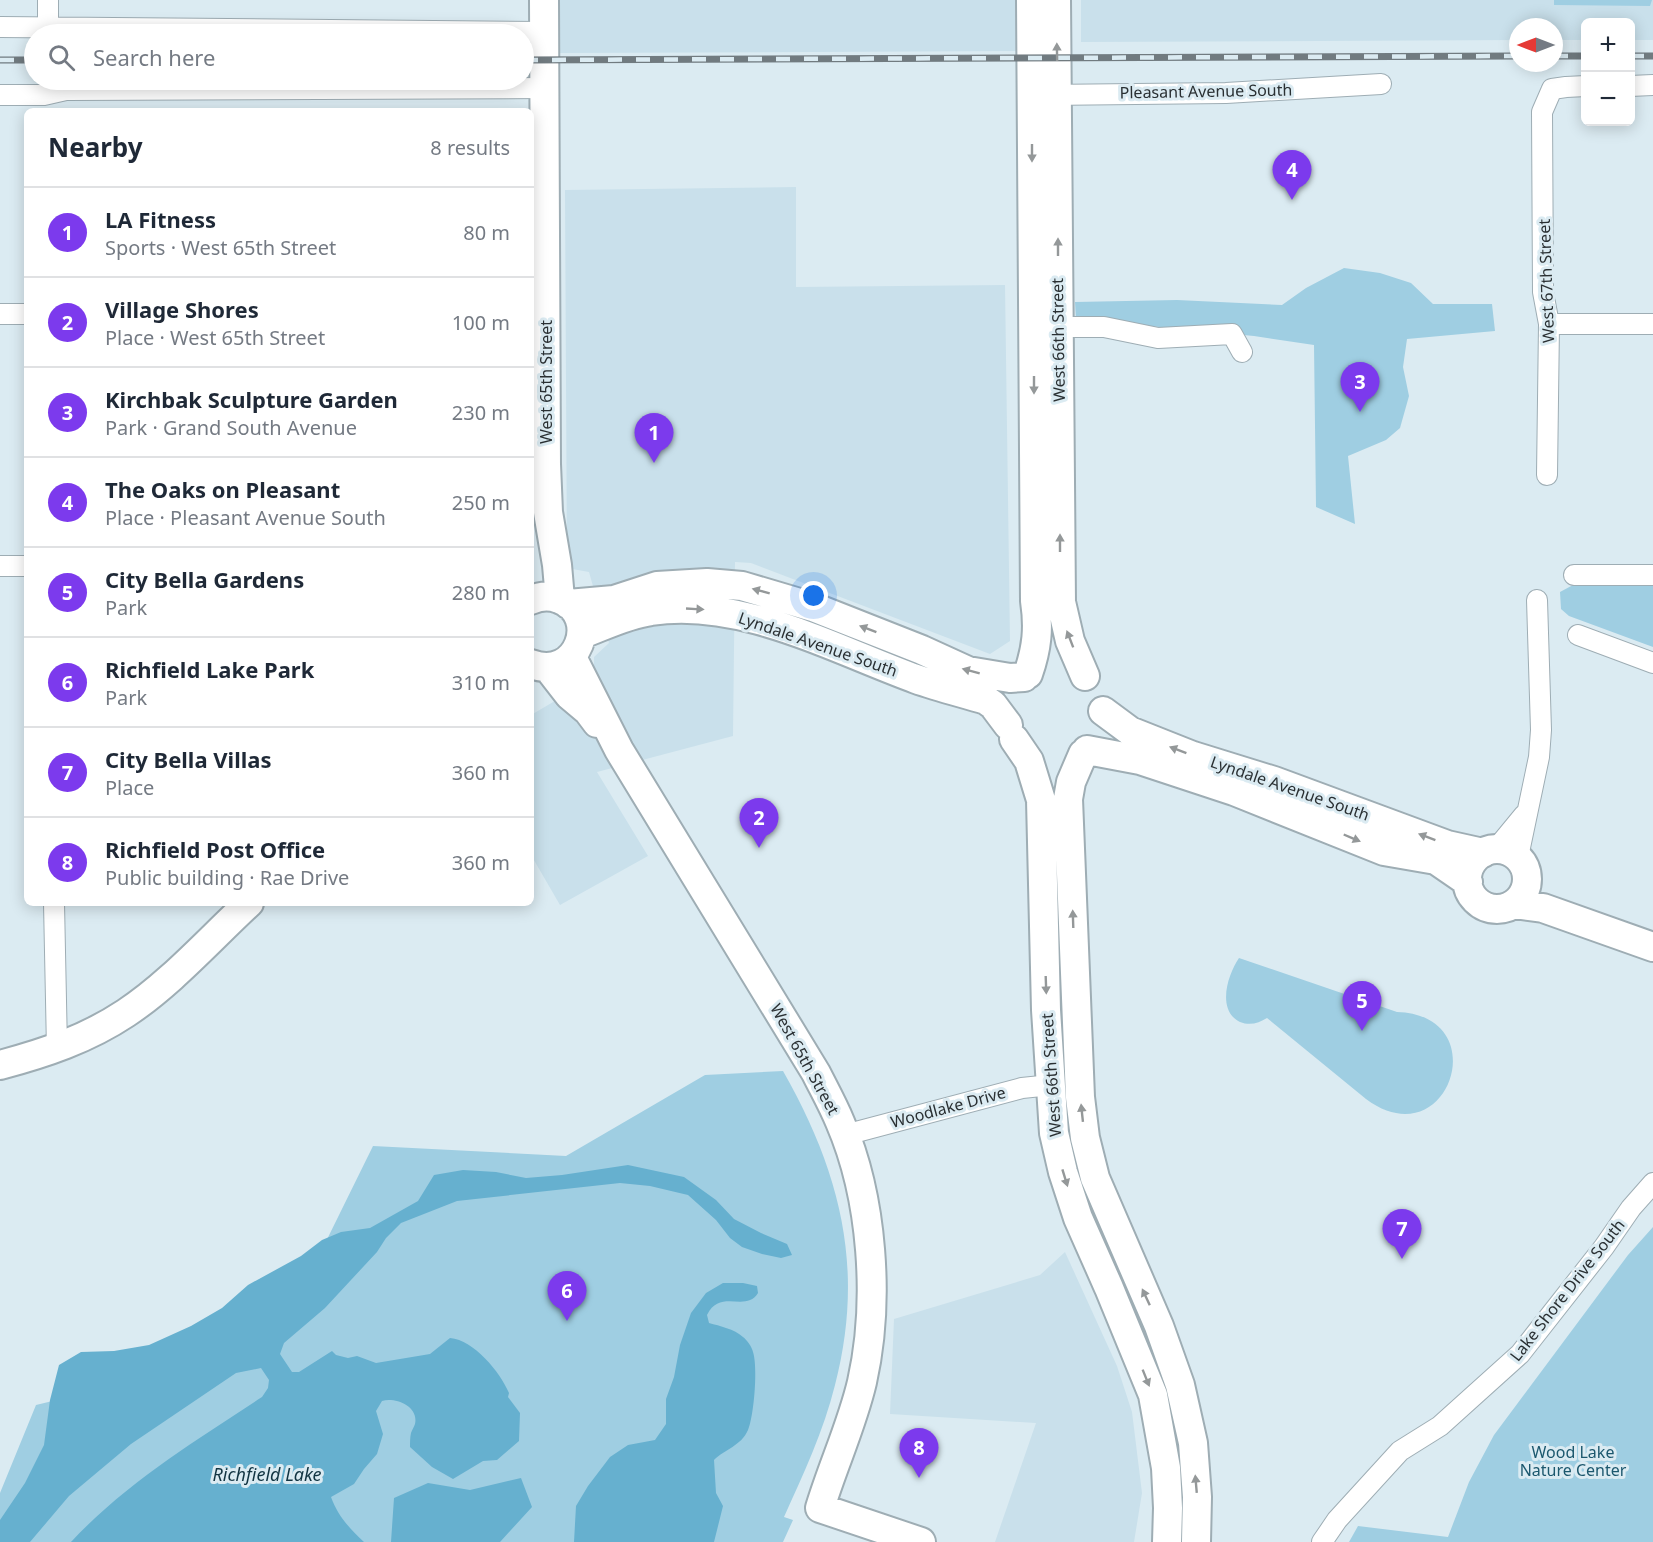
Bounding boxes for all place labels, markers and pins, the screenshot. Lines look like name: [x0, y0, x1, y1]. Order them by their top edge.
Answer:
pin: 4: [1272, 150, 1312, 200]
pin: 3: [1340, 362, 1380, 412]
pin: 1: [634, 414, 674, 463]
pin: 2: [740, 798, 778, 848]
pin: 5: [1342, 982, 1382, 1031]
pin: 7: [1382, 1210, 1422, 1259]
pin: 6: [548, 1272, 586, 1321]
pin: 8: [900, 1428, 938, 1478]

